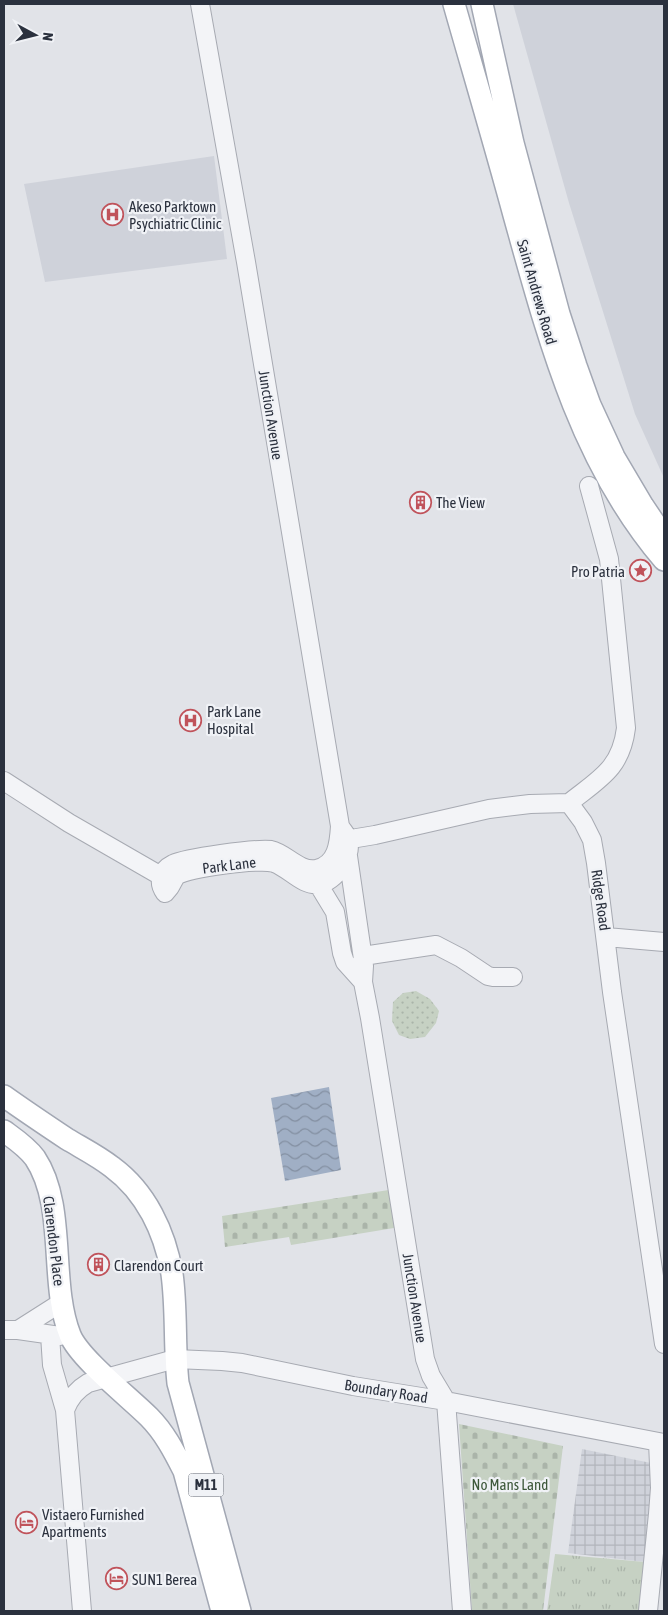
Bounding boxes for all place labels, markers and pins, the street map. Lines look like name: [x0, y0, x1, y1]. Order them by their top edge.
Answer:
place label: Akeso Parktown Psychiatric Clinic: [129, 198, 222, 232]
hospital icon: Akeso Parktown Psychiatric Clinic: [101, 203, 125, 227]
building icon: The View: [408, 490, 432, 514]
place label: The View: [436, 494, 485, 511]
place icon: Pro Patria: [629, 559, 653, 583]
place label: Pro Patria: [571, 563, 625, 580]
place label: Park Lane Hospital: [207, 703, 261, 737]
hospital icon: Park Lane Hospital: [179, 708, 203, 732]
building icon: Clarendon Court: [86, 1253, 110, 1277]
place label: Clarendon Court: [114, 1257, 203, 1274]
place label: Vistaero Furnished Apartments: [42, 1506, 144, 1540]
hotel icon: Vistaero Furnished Apartments: [14, 1511, 38, 1535]
hotel icon: SUN1 Berea: [104, 1567, 128, 1591]
place label: SUN1 Berea: [132, 1571, 197, 1588]

